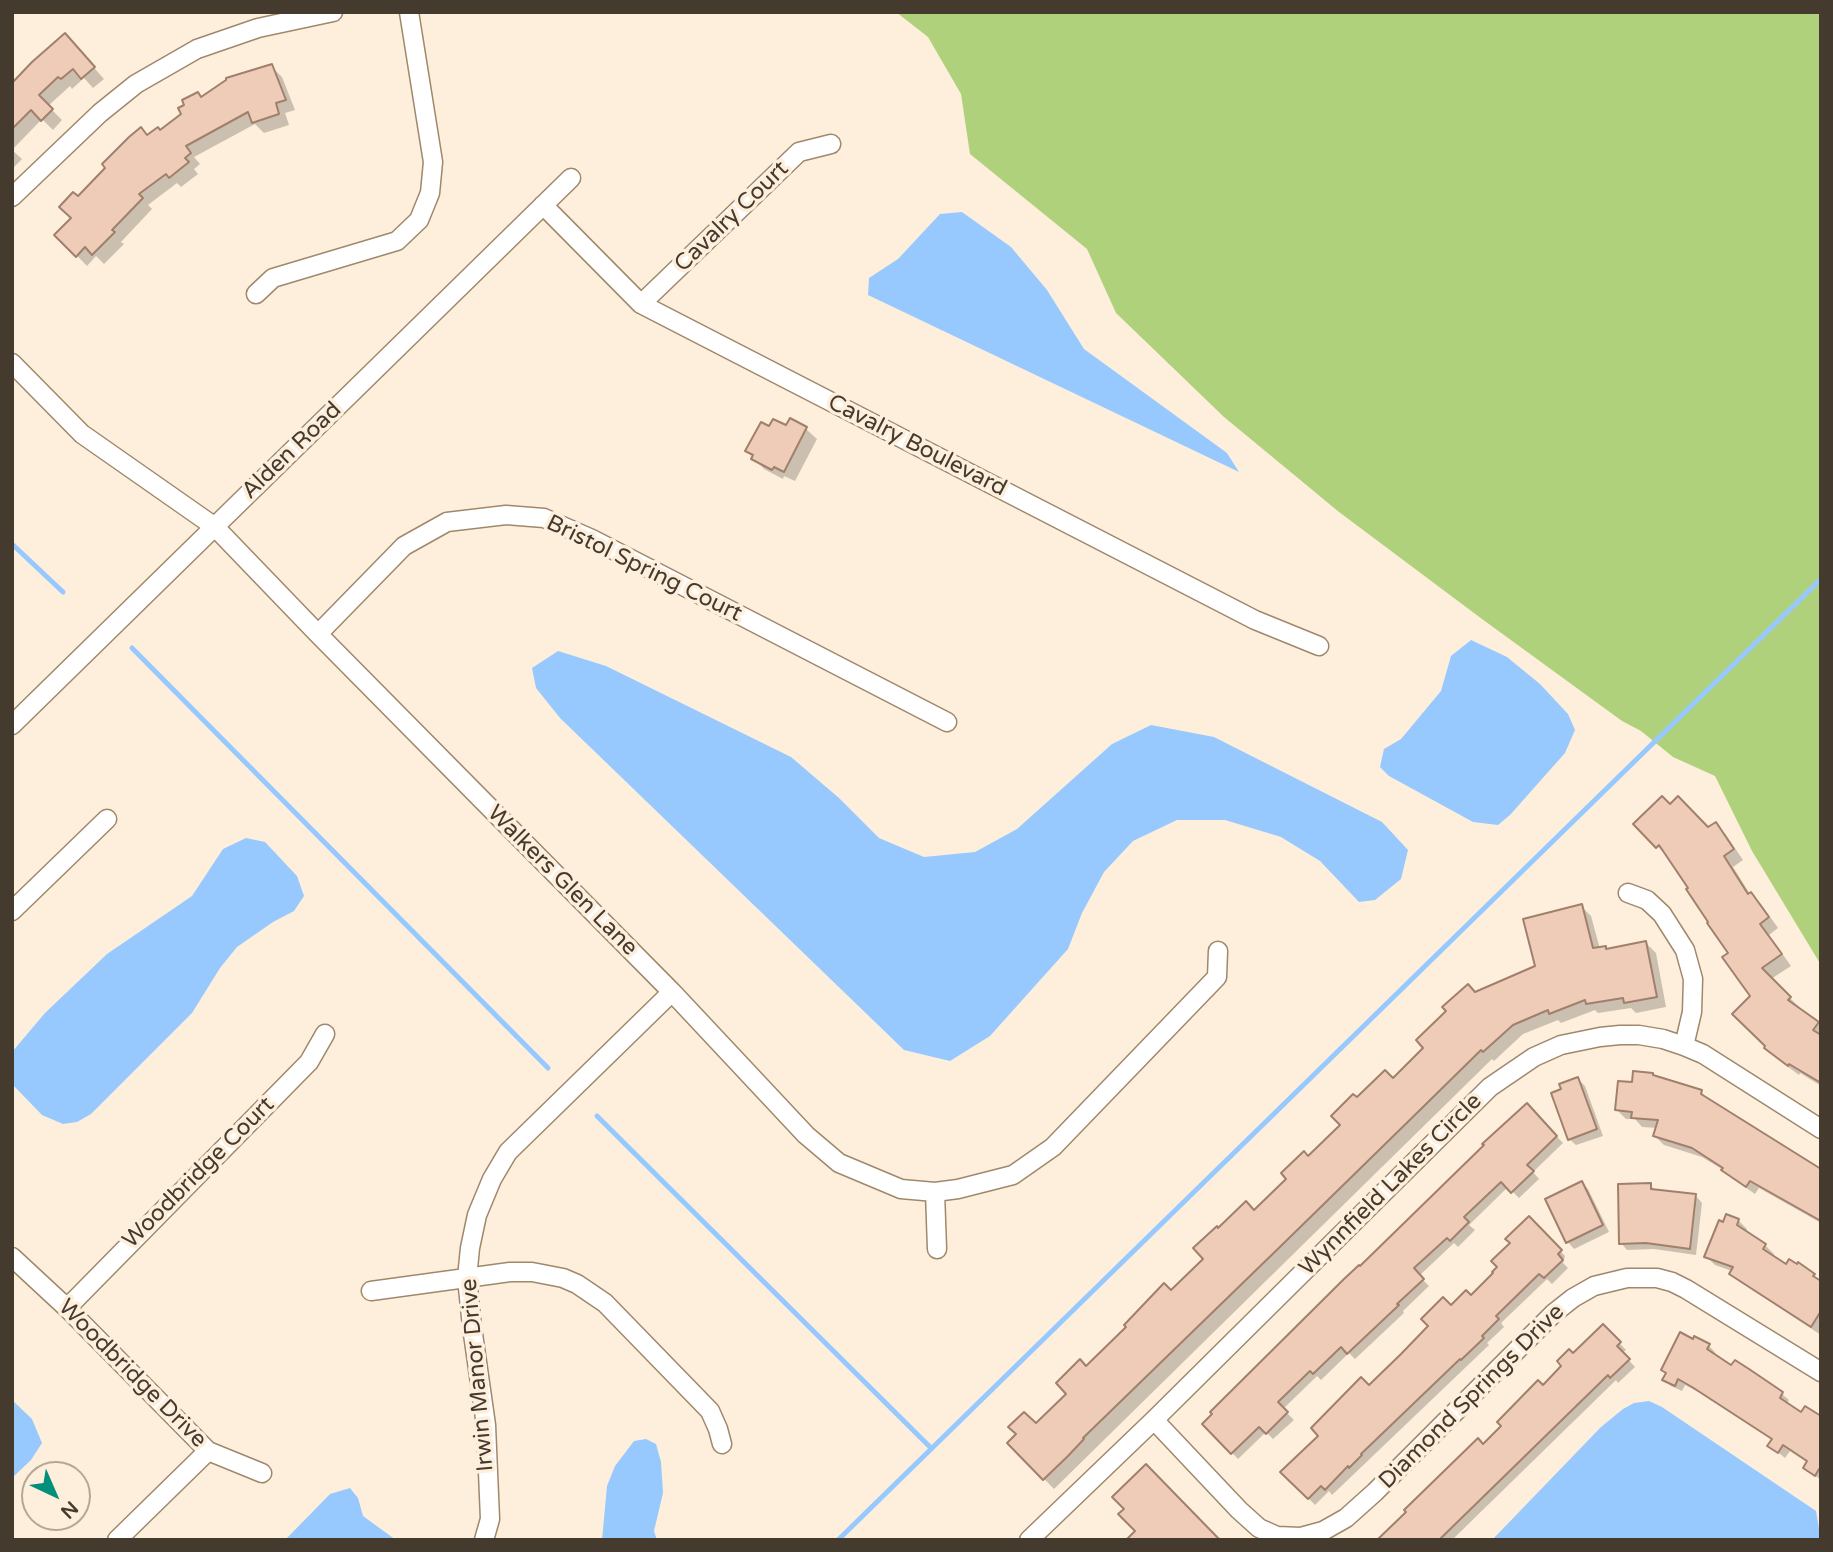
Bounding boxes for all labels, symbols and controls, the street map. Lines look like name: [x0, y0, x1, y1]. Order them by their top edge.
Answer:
street label: Cavalry Court: [669, 156, 795, 278]
street label: Cavalry Boulevard: [823, 389, 1011, 503]
street label: Alden Road: [236, 397, 348, 505]
street label: Bristol Spring Court: [542, 510, 746, 628]
street label: Walkers Glen Lane: [481, 800, 643, 962]
street label: Wynnfield Lakes Circle: [1294, 1088, 1488, 1282]
street label: Woodbridge Court: [117, 1091, 281, 1255]
street label: Irwin Manor Drive: [456, 1277, 500, 1473]
street label: Woodbridge Drive: [52, 1294, 212, 1454]
street label: Diamond Springs Drive: [1374, 1299, 1570, 1495]
north arrow: [21, 1461, 91, 1531]
text: N: [56, 1496, 82, 1523]

